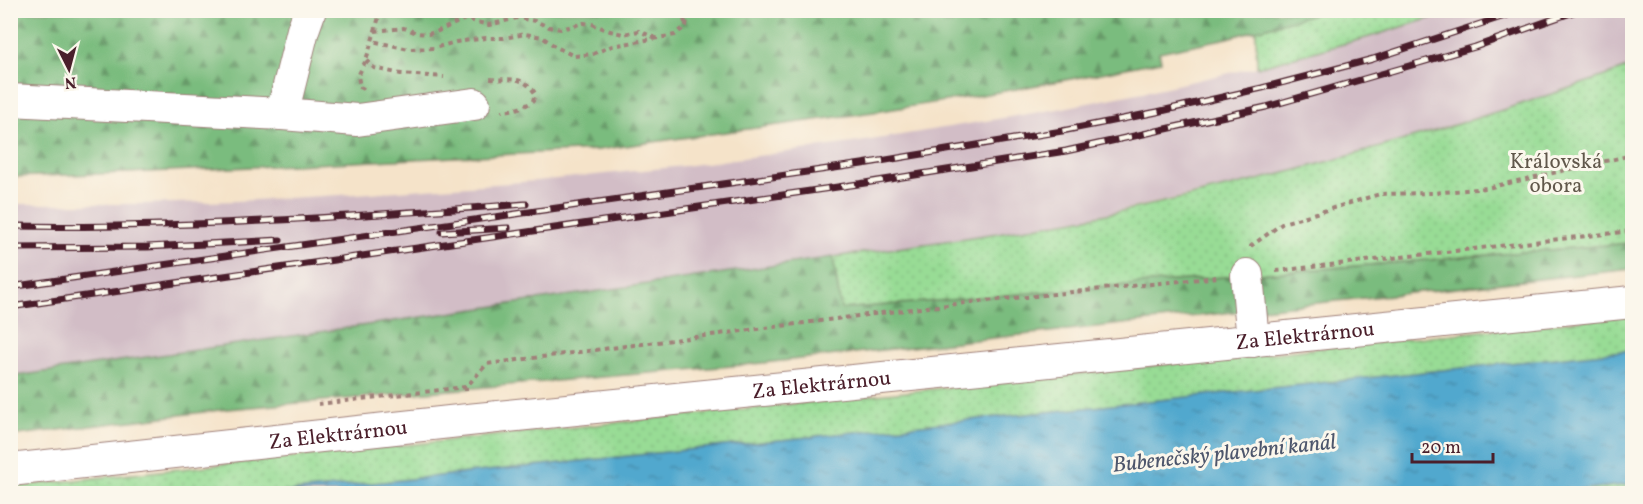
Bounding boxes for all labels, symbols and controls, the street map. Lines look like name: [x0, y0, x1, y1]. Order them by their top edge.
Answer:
north arrow: [39, 39, 99, 99]
text: N: [63, 70, 77, 94]
park label: Královská obora: [1510, 148, 1602, 201]
street label: Za Elektrárnou: [1234, 315, 1376, 358]
street label: Za Elektrárnou: [751, 364, 892, 407]
street label: Za Elektrárnou: [267, 414, 409, 458]
scale bar: [1412, 426, 1493, 464]
water label: Bubenečský plavební kanál: [1111, 427, 1338, 482]
text: 20 m: [1421, 436, 1461, 461]

